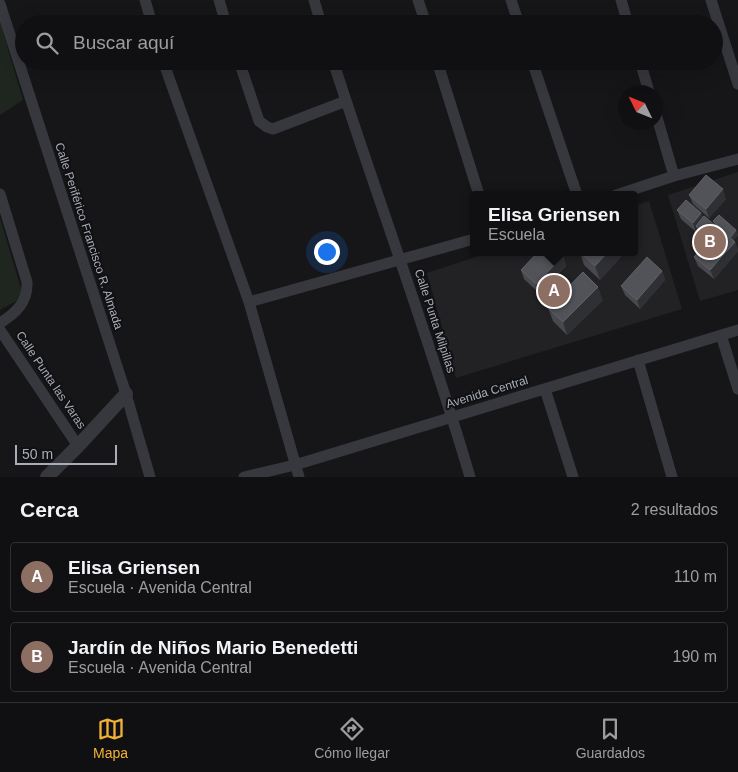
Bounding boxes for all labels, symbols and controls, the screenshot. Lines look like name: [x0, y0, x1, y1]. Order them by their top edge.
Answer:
search box: [15, 15, 723, 70]
icon: search: [33, 29, 61, 57]
text: Buscar aquí: [73, 32, 174, 53]
north arrow: [618, 85, 663, 130]
street label: Calle Periférico Francisco R. Almada: [52, 141, 126, 331]
popup: [470, 191, 638, 256]
text: Elisa Griensen: [488, 204, 620, 225]
pin: B: [694, 223, 726, 261]
text: Escuela: [488, 226, 545, 243]
your location: [314, 239, 340, 265]
street label: Calle Punta Milpillas: [412, 267, 458, 375]
pin: A: [538, 272, 570, 310]
street label: Calle Punta las Varas: [13, 329, 89, 431]
street label: Avenida Central: [444, 373, 530, 411]
scale bar: [15, 442, 118, 465]
text: 50 m: [22, 446, 53, 462]
text: Cerca: [20, 498, 78, 521]
text: 2 resultados: [631, 501, 718, 518]
text: Elisa Griensen: [68, 557, 200, 578]
text: A: [31, 568, 43, 585]
text: 110 m: [674, 568, 717, 585]
text: Escuela · Avenida Central: [68, 579, 252, 596]
text: Jardín de Niños Mario Benedetti: [68, 637, 358, 658]
text: B: [31, 648, 43, 665]
text: 190 m: [673, 648, 717, 665]
text: Escuela · Avenida Central: [68, 659, 252, 676]
tab: Mapa: [93, 715, 128, 761]
tab: Cómo llegar: [314, 715, 390, 761]
tab: Guardados: [576, 715, 645, 761]

